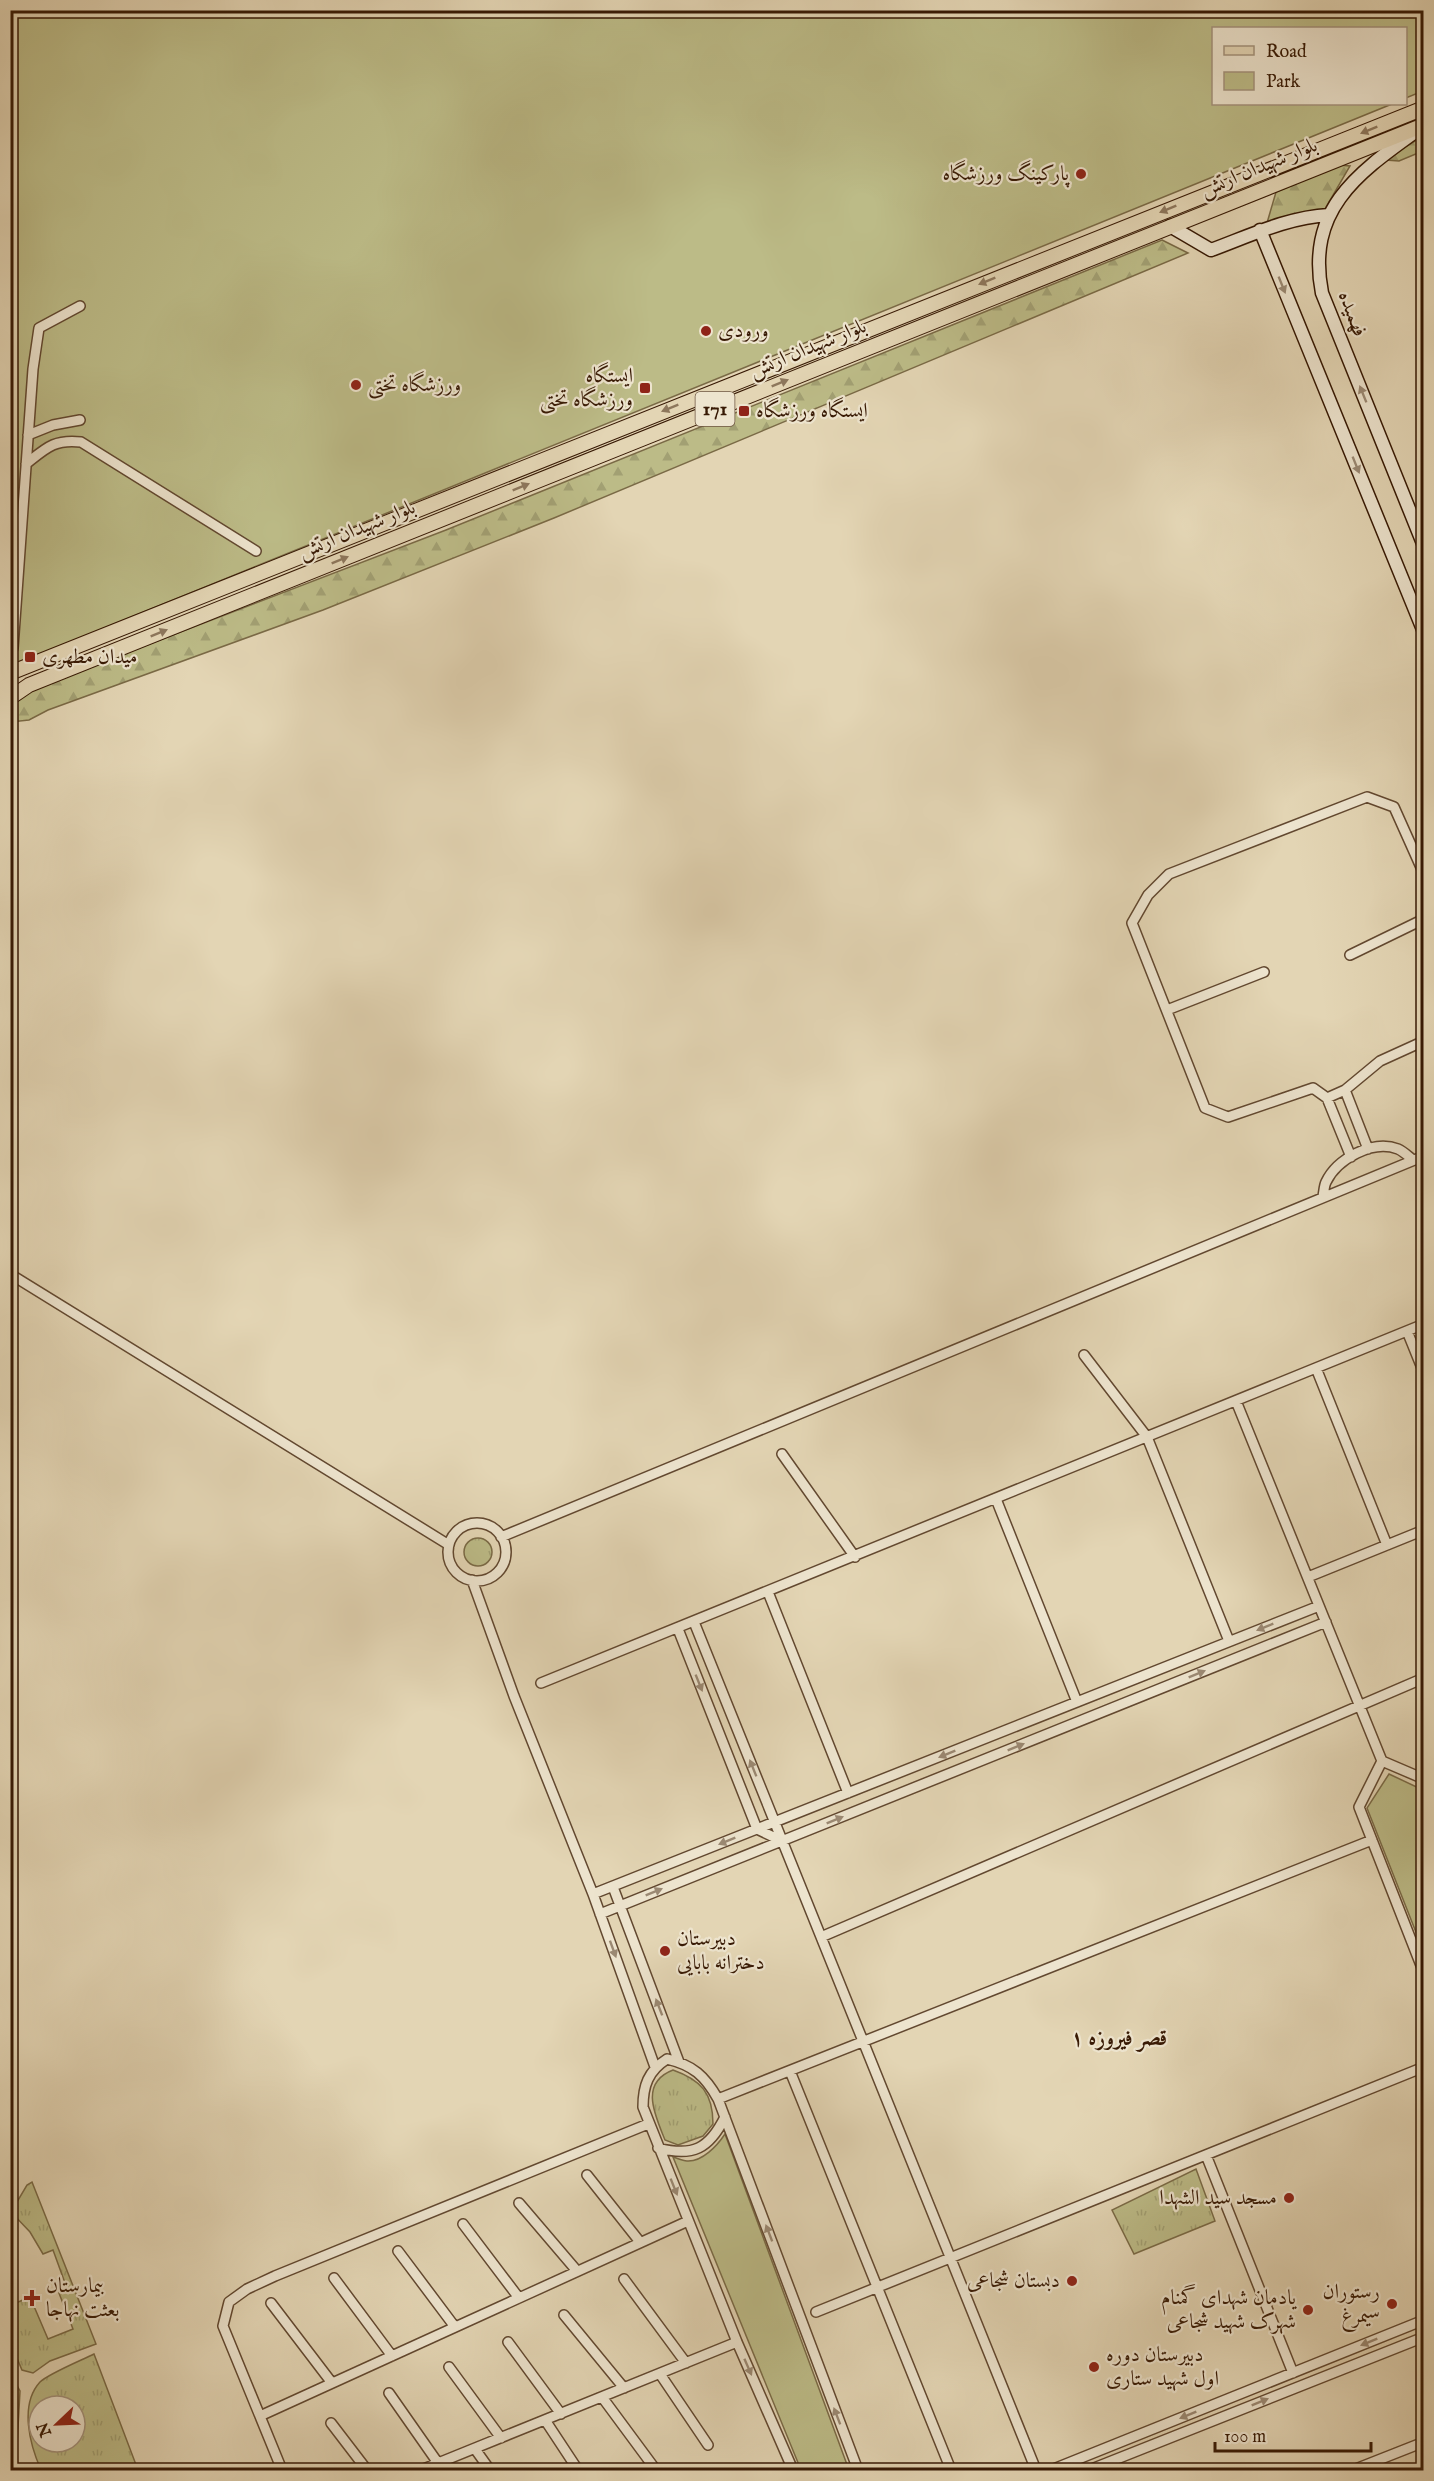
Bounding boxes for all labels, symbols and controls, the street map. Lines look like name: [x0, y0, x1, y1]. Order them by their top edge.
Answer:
legend: [1212, 27, 1407, 105]
text: Road: [1266, 41, 1307, 64]
text: Park: [1266, 71, 1301, 94]
one-way arrow: [1360, 125, 1378, 135]
street label: بلوار شهیدان ارتش: [1196, 132, 1322, 204]
place label: پارکینگ ورزشگاه: [943, 160, 1070, 188]
marker: پارکینگ ورزشگاه: [1074, 167, 1088, 181]
one-way arrow: [1159, 204, 1177, 214]
one-way arrow: [1277, 276, 1287, 294]
one-way arrow: [978, 277, 996, 287]
street label: فهمیده: [1331, 287, 1373, 341]
street label: بلوار شهیدان ارتش: [745, 313, 871, 385]
place label: ورودی: [718, 318, 769, 345]
marker: ورودی: [699, 324, 713, 338]
place label: ایستگاه ورزشگاه تختی: [540, 362, 633, 414]
place label: ورزشگاه تختی: [368, 371, 461, 399]
marker: ورزشگاه تختی: [349, 378, 363, 392]
one-way arrow: [771, 378, 789, 387]
marker: ایستگاه ورزشگاه تختی: [638, 381, 652, 395]
one-way arrow: [1358, 385, 1367, 403]
road number: 171: [696, 392, 734, 426]
place label: ایستگاه ورزشگاه: [756, 397, 868, 425]
one-way arrow: [660, 403, 678, 413]
marker: ایستگاه ورزشگاه: [737, 404, 751, 418]
one-way arrow: [1352, 456, 1361, 474]
one-way arrow: [513, 482, 531, 492]
street label: بلوار شهیدان ارتش: [294, 494, 420, 566]
one-way arrow: [332, 555, 350, 565]
one-way arrow: [151, 627, 169, 637]
place label: میدان مطهری: [42, 644, 138, 671]
marker: میدان مطهری: [23, 650, 37, 664]
one-way arrow: [1256, 1623, 1274, 1633]
one-way arrow: [1188, 1669, 1206, 1678]
one-way arrow: [694, 1675, 704, 1693]
one-way arrow: [1007, 1742, 1025, 1751]
one-way arrow: [938, 1749, 956, 1759]
one-way arrow: [748, 1759, 757, 1777]
one-way arrow: [826, 1814, 844, 1824]
one-way arrow: [717, 1836, 735, 1846]
one-way arrow: [645, 1887, 663, 1896]
place label: دبیرستان دخترانه بابایی: [677, 1926, 765, 1977]
one-way arrow: [608, 1940, 618, 1958]
marker: دبیرستان دخترانه بابایی: [658, 1944, 672, 1958]
one-way arrow: [653, 1998, 663, 2016]
district label: قصر فیروزه ۱: [1071, 2025, 1167, 2053]
one-way arrow: [669, 2178, 679, 2196]
place label: مسجد سید الشهدا: [1159, 2185, 1277, 2212]
marker: مسجد سید الشهدا: [1282, 2191, 1296, 2205]
one-way arrow: [763, 2224, 773, 2242]
place label: دبستان شجاعی: [967, 2268, 1060, 2295]
place label: بیمارستان بعثت نهاجا: [46, 2273, 119, 2324]
marker: دبستان شجاعی: [1065, 2274, 1079, 2288]
place label: رستوران سیمرغ: [1322, 2279, 1380, 2333]
place label: یادمان شهدای گمنام شهرک شهید شجاعی: [1161, 2283, 1297, 2336]
marker: بیمارستان بعثت نهاجا: [23, 2289, 41, 2307]
marker: رستوران سیمرغ: [1385, 2297, 1399, 2311]
marker: یادمان شهدای گمنام شهرک شهید شجاعی: [1301, 2303, 1315, 2317]
one-way arrow: [1360, 2337, 1378, 2347]
place label: دبیرستان دوره اول شهید ستاری: [1106, 2342, 1219, 2393]
one-way arrow: [744, 2358, 753, 2376]
marker: دبیرستان دوره اول شهید ستاری: [1087, 2360, 1101, 2374]
north arrow: [27, 2394, 87, 2454]
one-way arrow: [1251, 2397, 1269, 2406]
one-way arrow: [832, 2407, 841, 2425]
one-way arrow: [1179, 2410, 1197, 2420]
scale bar: [1215, 2415, 1371, 2453]
text: N: [33, 2419, 57, 2440]
text: 100 m: [1224, 2426, 1266, 2449]

